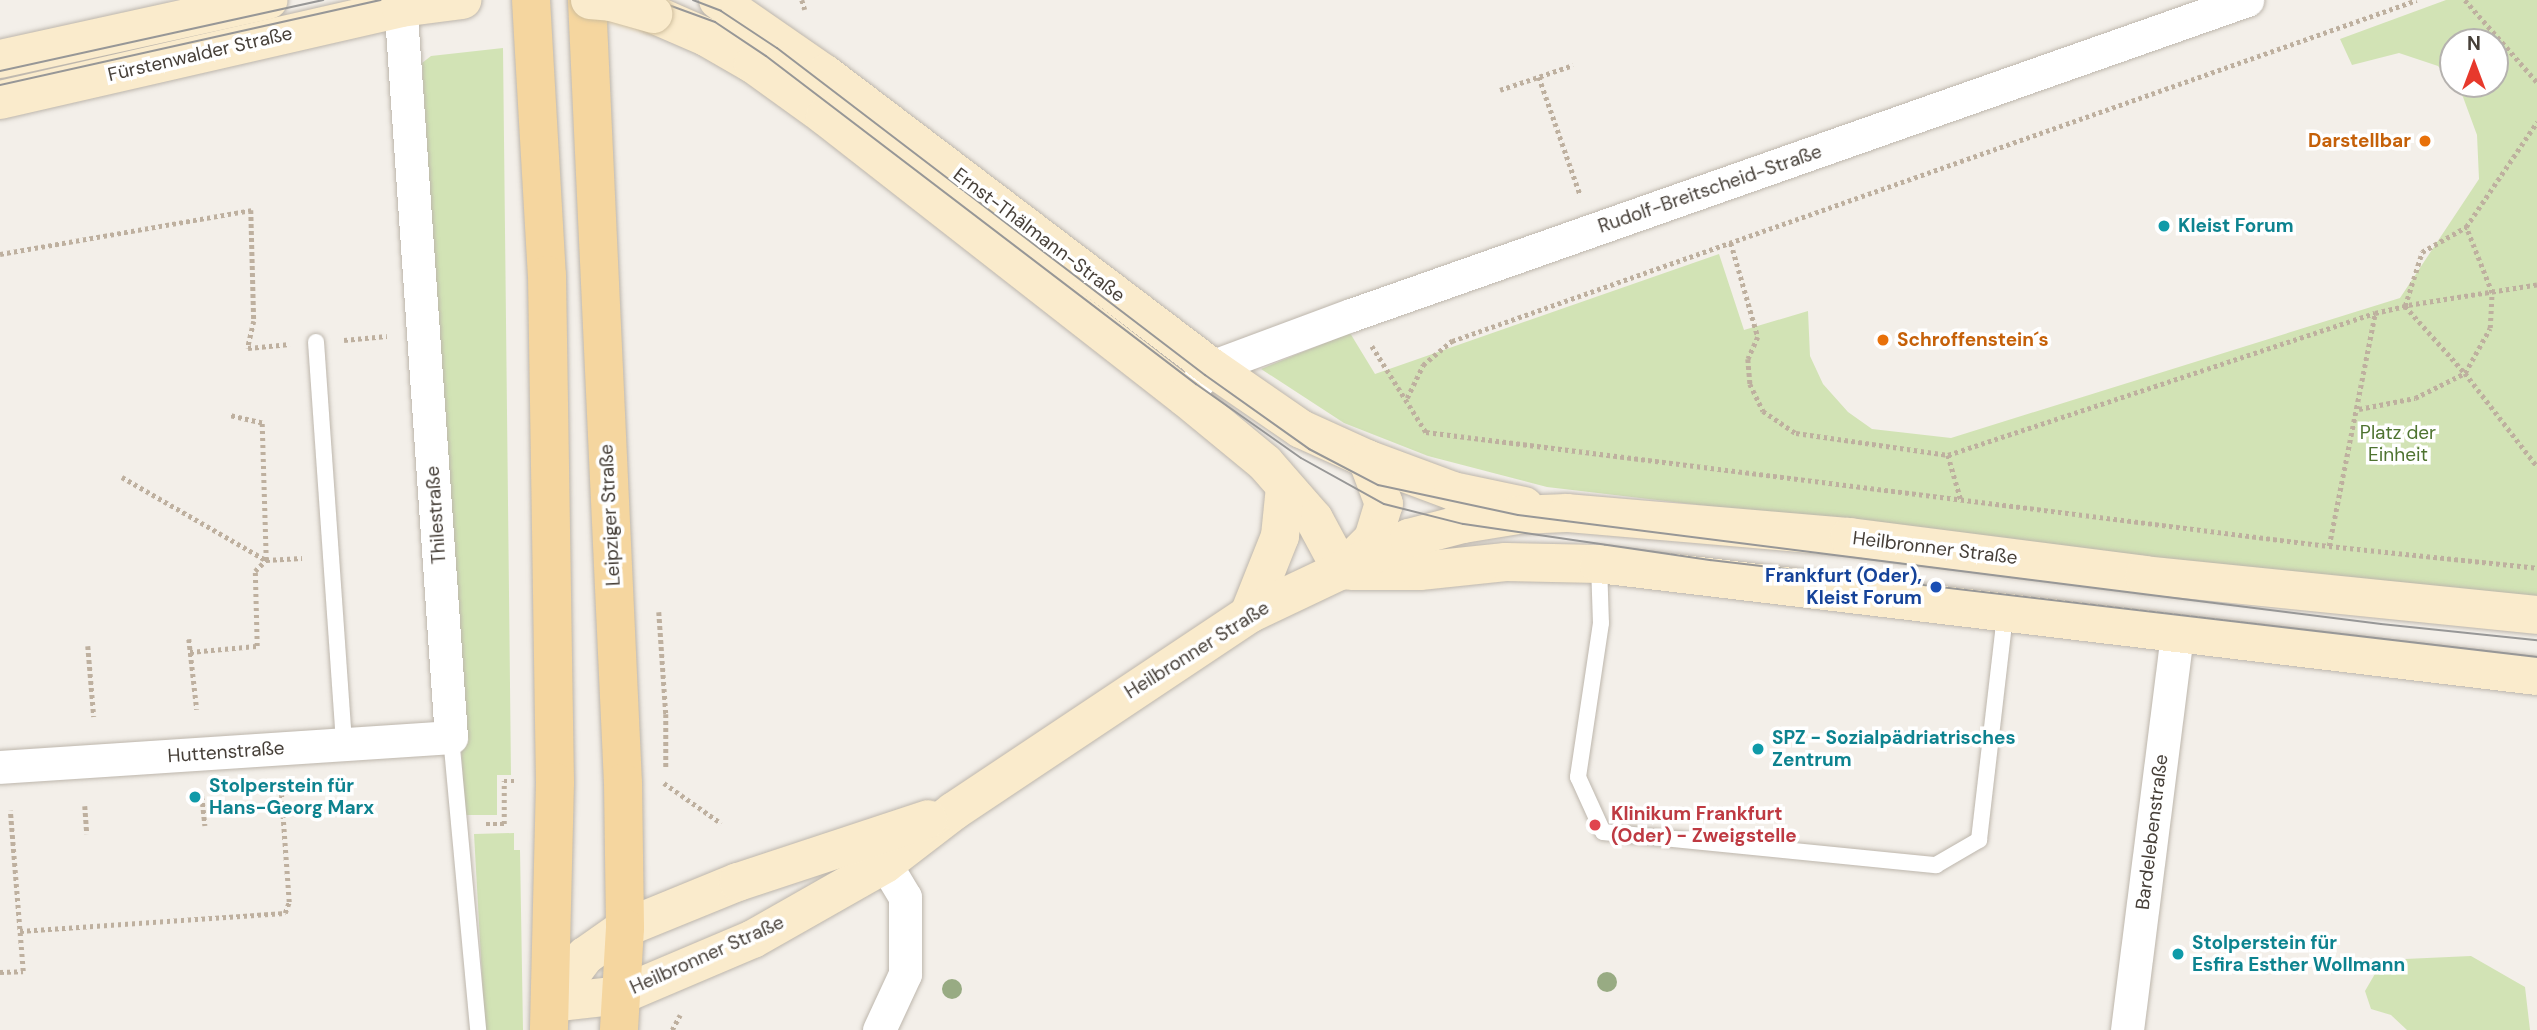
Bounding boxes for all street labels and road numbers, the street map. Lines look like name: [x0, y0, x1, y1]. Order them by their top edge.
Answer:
street label: Fürstenwalder Straße: [106, 22, 294, 86]
street label: Rudolf-Breitscheid-Straße: [1595, 140, 1825, 238]
street label: Ernst-Thälmann-Straße: [949, 163, 1129, 307]
street label: Leipziger Straße: [595, 443, 625, 587]
street label: Thilestraße: [421, 465, 451, 565]
street label: Heilbronner Straße: [1851, 527, 2019, 569]
street label: Heilbronner Straße: [1121, 596, 1273, 704]
street label: Huttenstraße: [167, 737, 285, 767]
street label: Bardelebenstraße: [2131, 753, 2173, 911]
street label: Heilbronner Straße: [627, 911, 787, 999]

